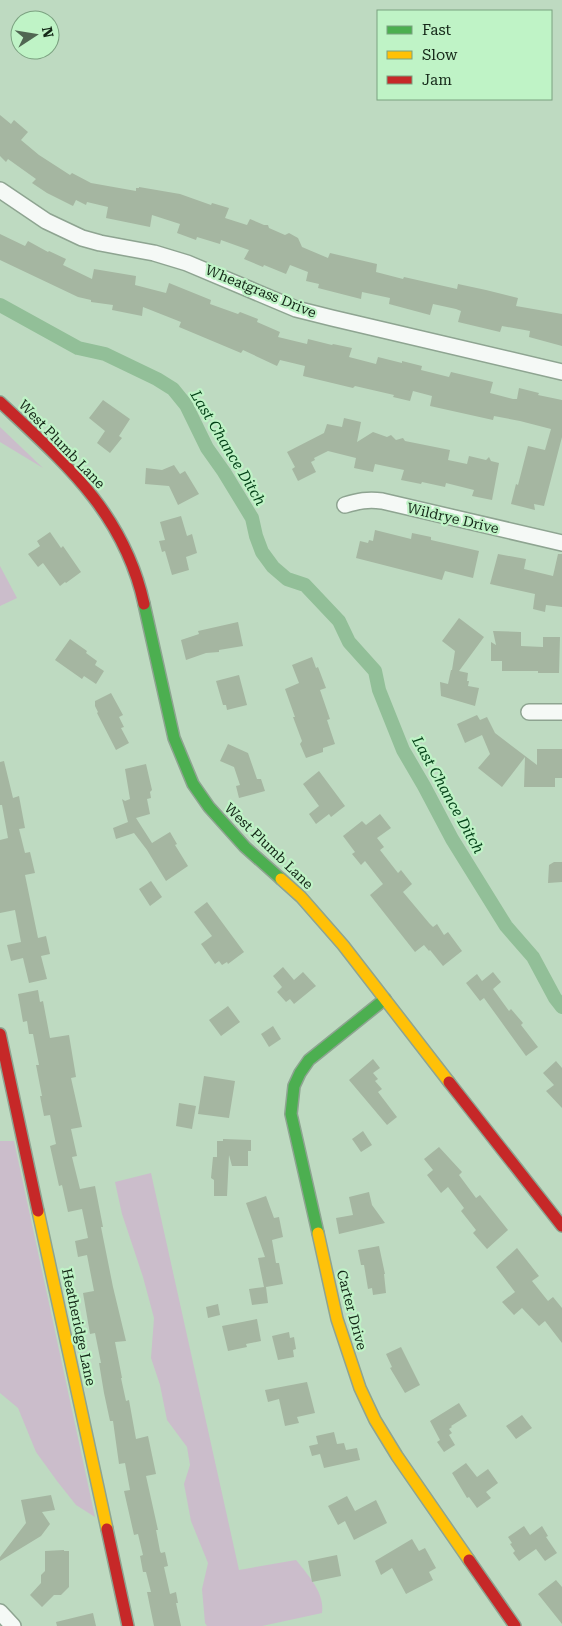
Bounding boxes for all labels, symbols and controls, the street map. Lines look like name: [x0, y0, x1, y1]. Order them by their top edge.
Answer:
north arrow: [10, 10, 60, 60]
legend: [377, 10, 552, 100]
text: Fast: [422, 21, 452, 39]
text: N: [39, 25, 57, 39]
text: Slow: [422, 46, 458, 64]
text: Jam: [422, 71, 452, 89]
street label: Wheatgrass Drive: [203, 261, 319, 321]
water label: Last Chance Ditch: [186, 386, 269, 509]
street label: West Plumb Lane: [16, 396, 109, 492]
street label: Wildrye Drive: [406, 500, 501, 536]
water label: Last Chance Ditch: [408, 732, 488, 857]
street label: West Plumb Lane: [221, 800, 317, 893]
street label: Heatheridge Lane: [59, 1267, 99, 1387]
street label: Carter Drive: [334, 1268, 370, 1352]

